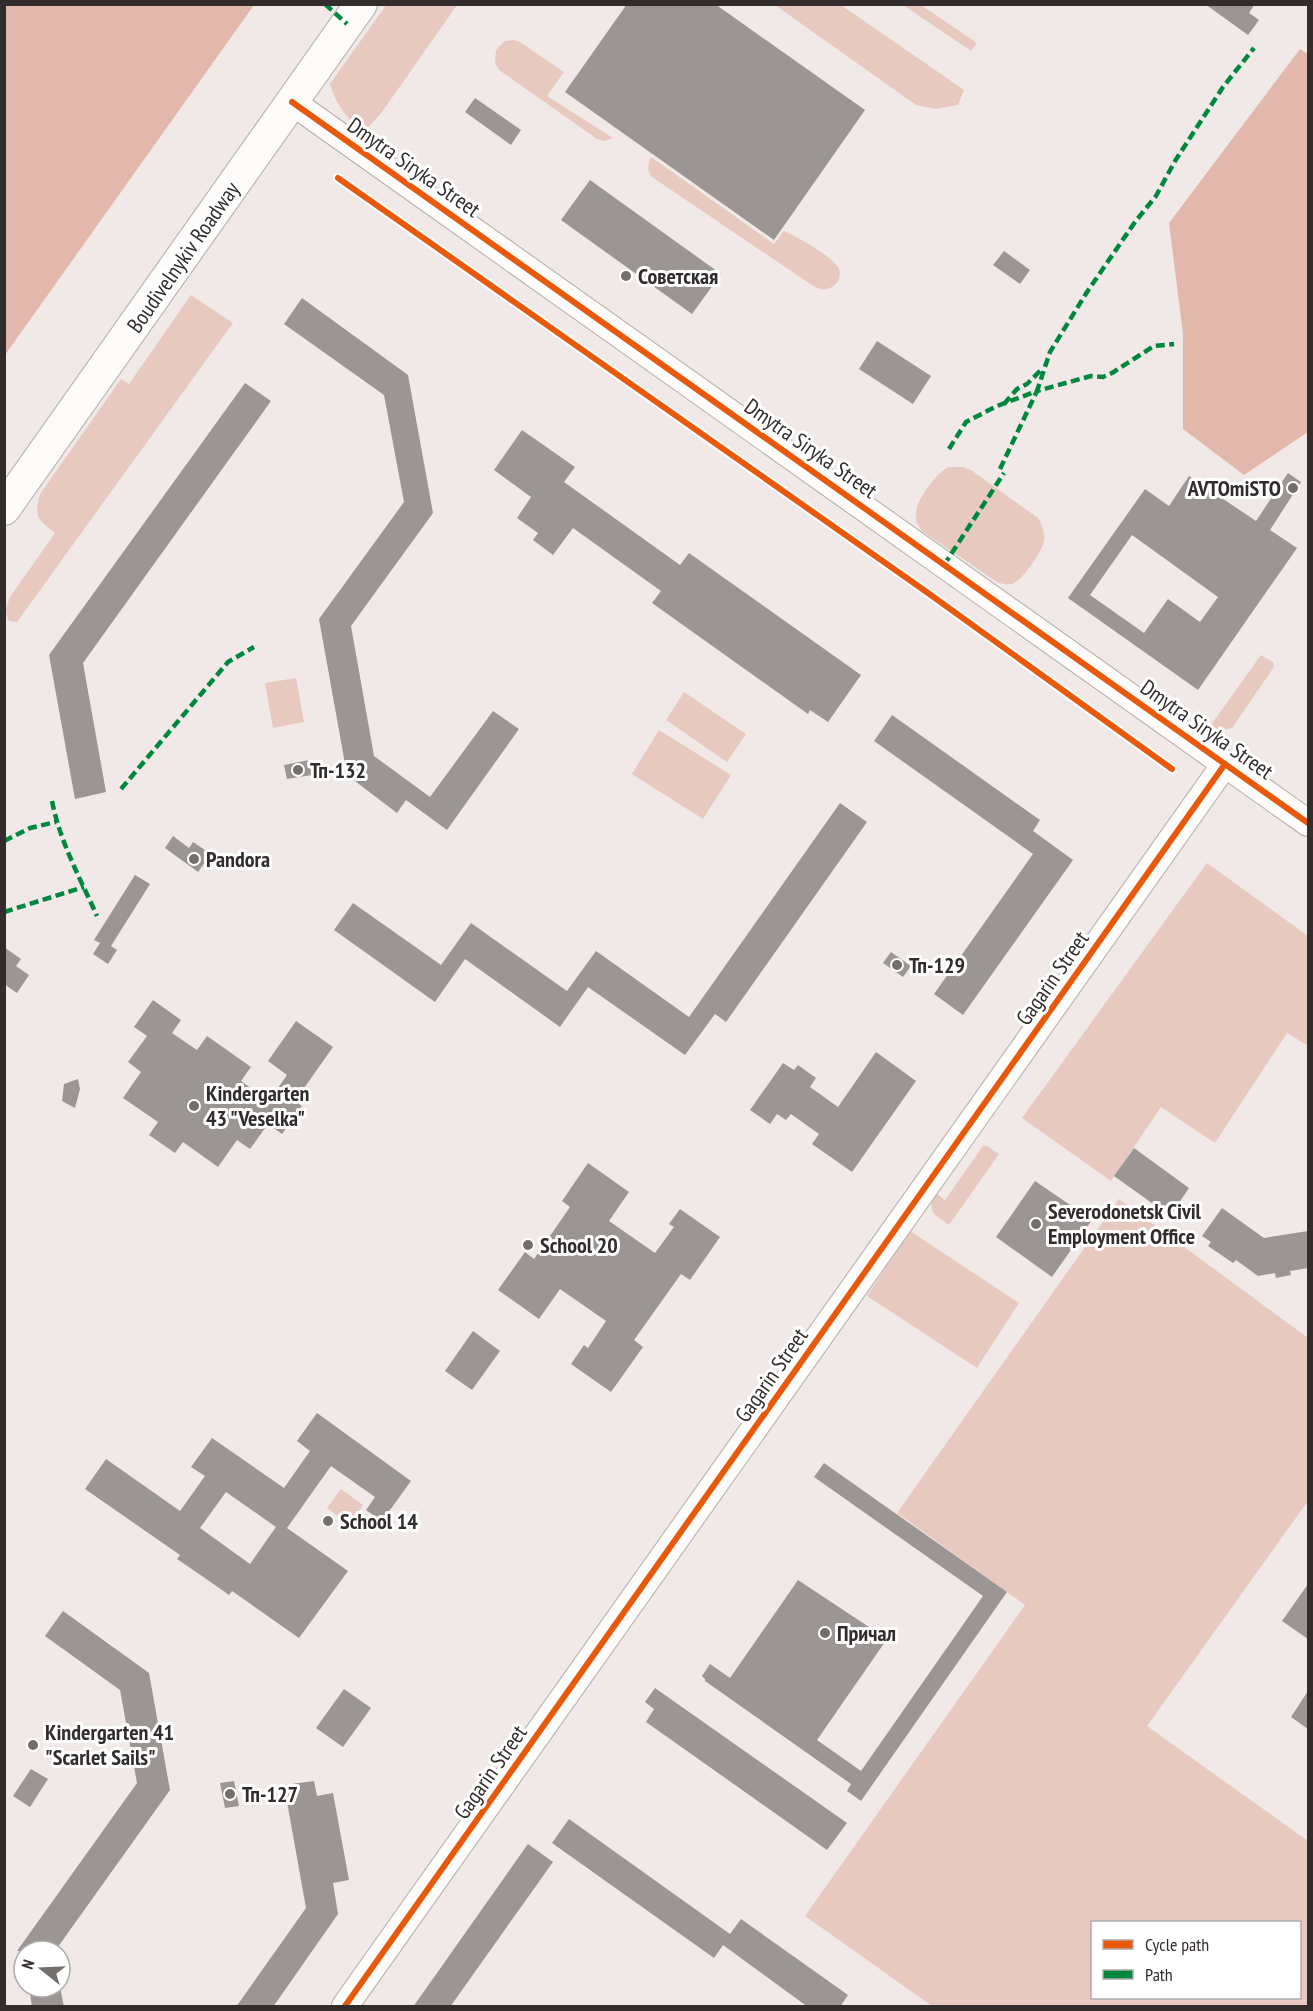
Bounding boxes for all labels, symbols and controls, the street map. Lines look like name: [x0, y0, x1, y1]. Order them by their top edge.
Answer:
street label: Dmytra Siryka Street: [342, 111, 486, 223]
street label: Boudivelnykiv Roadway: [121, 176, 246, 338]
place label: Советская: [638, 262, 718, 290]
marker: Советская: [619, 269, 633, 283]
street label: Dmytra Siryka Street: [739, 392, 883, 504]
place label: AVTOmiSTO: [1187, 474, 1281, 502]
marker: AVTOmiSTO: [1286, 481, 1300, 495]
street label: Dmytra Siryka Street: [1135, 673, 1279, 785]
place label: Тп-132: [310, 756, 366, 784]
marker: Тп-132: [291, 763, 305, 777]
place label: Pandora: [206, 845, 270, 873]
marker: Pandora: [187, 852, 201, 866]
street label: Gagarin Street: [1009, 925, 1095, 1031]
place label: Тп-129: [909, 951, 965, 979]
marker: Тп-129: [890, 958, 904, 972]
place label: Kindergarten 43 "Veselka": [206, 1079, 310, 1132]
marker: Kindergarten 43 "Veselka": [187, 1099, 201, 1113]
place label: Severodonetsk Civil Employment Office: [1048, 1197, 1202, 1250]
marker: Severodonetsk Civil Employment Office: [1029, 1217, 1043, 1231]
place label: School 20: [540, 1231, 618, 1259]
marker: School 20: [521, 1238, 535, 1252]
street label: Gagarin Street: [728, 1322, 814, 1428]
place label: School 14: [340, 1507, 418, 1535]
marker: School 14: [321, 1514, 335, 1528]
place label: Причал: [837, 1619, 896, 1647]
marker: Причал: [818, 1626, 832, 1640]
place label: Kindergarten 41 "Scarlet Sails": [45, 1718, 174, 1771]
street label: Gagarin Street: [447, 1719, 533, 1825]
marker: Kindergarten 41 "Scarlet Sails": [26, 1738, 40, 1752]
place label: Тп-127: [242, 1780, 298, 1808]
marker: Тп-127: [223, 1787, 237, 1801]
legend: [1091, 1921, 1301, 1999]
text: Cycle path: [1145, 1933, 1209, 1956]
north arrow: [12, 1939, 72, 1999]
text: N: [17, 1957, 39, 1972]
text: Path: [1145, 1963, 1173, 1986]

